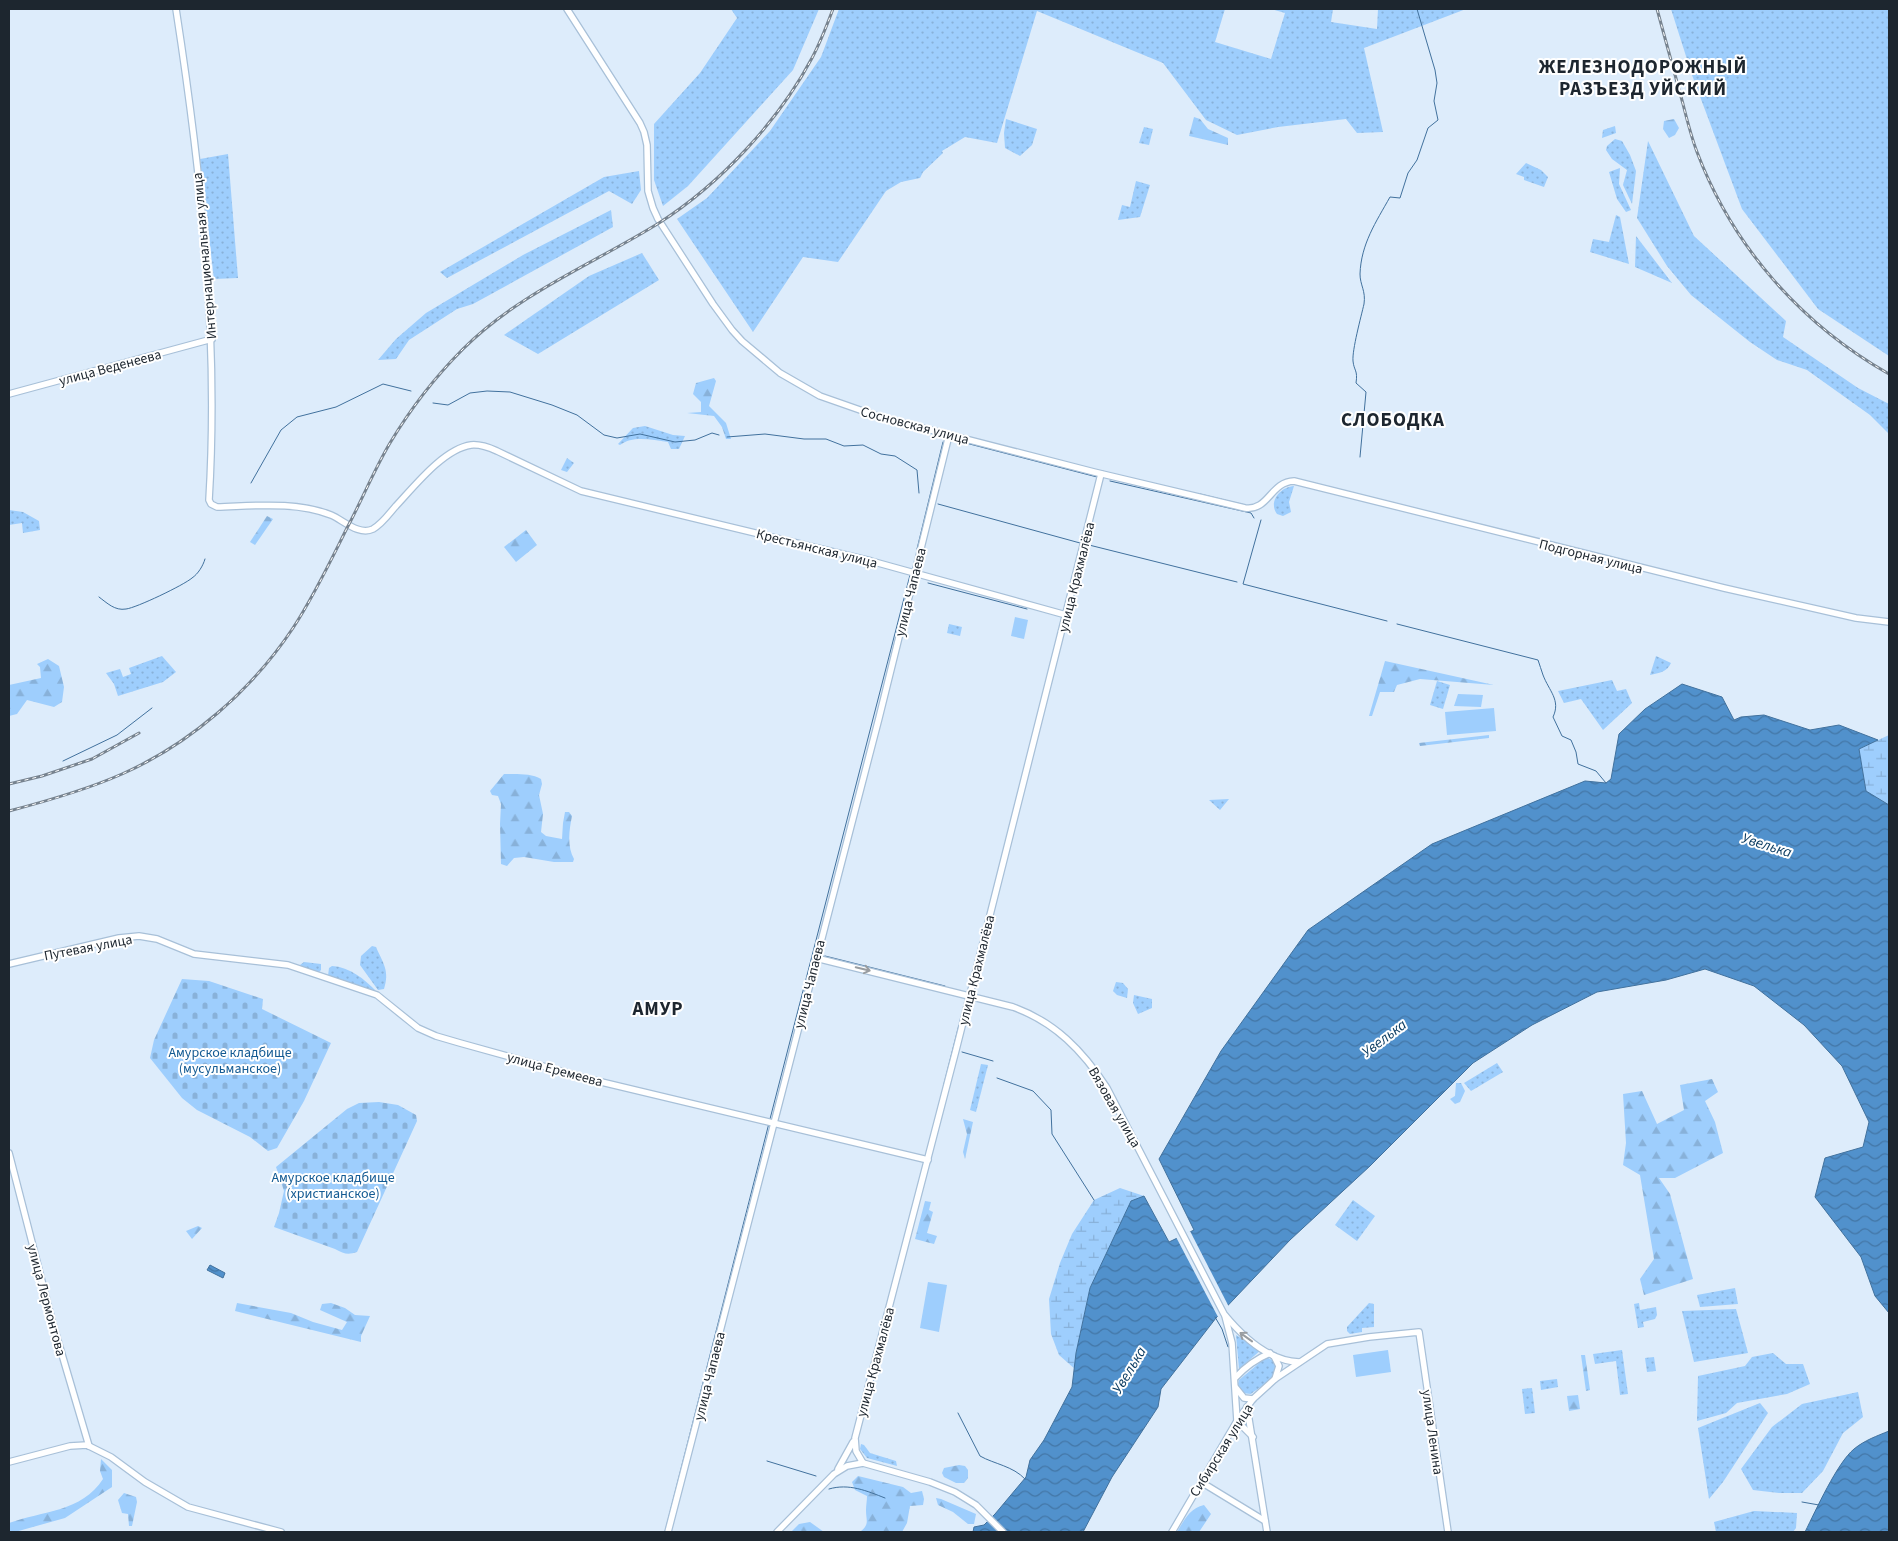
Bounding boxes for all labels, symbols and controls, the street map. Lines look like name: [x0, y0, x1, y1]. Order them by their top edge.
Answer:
district label: ЖЕЛЕЗНОДОРОЖНЫЙ РАЗЪЕЗД УЙСКИЙ: [1539, 54, 1747, 103]
street label: Интернациональная улица: [188, 172, 222, 340]
street label: улица Веденеева: [57, 345, 164, 391]
street label: Сосновская улица: [858, 402, 971, 450]
district label: СЛОБОДКА: [1341, 407, 1445, 434]
street label: улица Крахмалёва: [1054, 520, 1100, 634]
street label: Крестьянская улица: [754, 524, 879, 574]
street label: Подгорная улица: [1537, 534, 1645, 580]
street label: улица Чапаева: [890, 546, 932, 639]
water label: Увелька: [1739, 828, 1794, 863]
street label: улица Крахмалёва: [954, 913, 1000, 1027]
street label: Путевая улица: [42, 930, 134, 966]
street label: улица Чапаева: [789, 938, 831, 1031]
one-way arrow: [854, 965, 870, 975]
district label: АМУР: [631, 996, 684, 1023]
water label: Увелька: [1358, 1015, 1411, 1062]
park label: Амурское кладбище (мусульманское): [168, 1043, 292, 1079]
street label: улица Еремеева: [505, 1048, 605, 1092]
street label: Вязовая улица: [1083, 1063, 1145, 1152]
park label: Амурское кладбище (христианское): [271, 1168, 395, 1204]
street label: улица Лермонтова: [21, 1242, 71, 1359]
street label: улица Крахмалёва: [852, 1305, 900, 1419]
street label: улица Чапаева: [689, 1330, 731, 1423]
one-way arrow: [1239, 1332, 1253, 1342]
water label: Увелька: [1107, 1343, 1152, 1398]
street label: улица Ленина: [1416, 1388, 1448, 1476]
street label: Сибирская улица: [1185, 1400, 1258, 1501]

